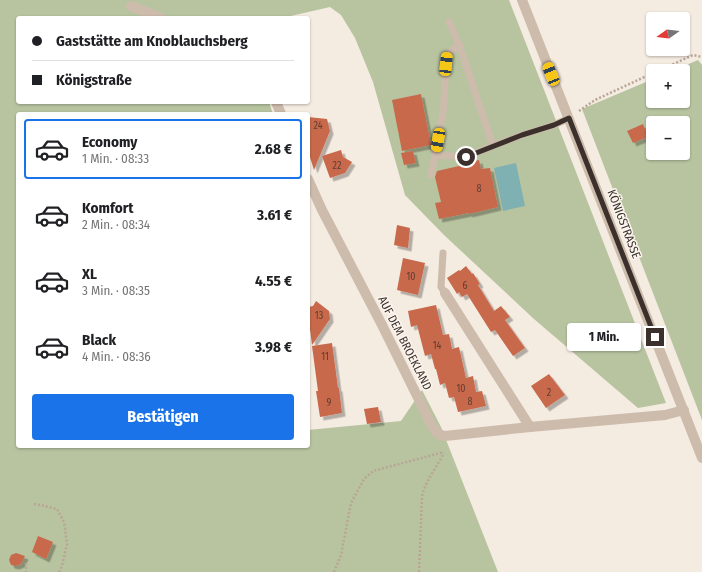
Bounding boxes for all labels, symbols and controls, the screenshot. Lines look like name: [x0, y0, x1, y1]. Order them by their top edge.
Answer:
north arrow: [646, 12, 690, 56]
map controls: [646, 12, 690, 160]
text: Gaststätte am Knoblauchsberg: [56, 32, 248, 50]
car: [439, 51, 453, 77]
car: [541, 61, 561, 87]
button: +: [646, 64, 690, 108]
text: Königstraße: [56, 71, 132, 89]
button: −: [646, 116, 690, 160]
house number: 24: [313, 120, 323, 132]
car: [430, 127, 446, 153]
icon: car: [34, 131, 70, 167]
text: Economy: [82, 133, 137, 151]
text: 2.68 €: [255, 140, 292, 158]
route start: [457, 148, 475, 166]
text: 1 Min. · 08:33: [82, 151, 149, 166]
house number: 22: [333, 160, 342, 172]
house number: 8: [477, 183, 482, 195]
street label: KÖNIGSTRASSE: [604, 187, 646, 261]
icon: car: [34, 197, 70, 233]
text: Komfort: [82, 199, 133, 217]
text: 3.61 €: [257, 206, 292, 224]
text: 2 Min. · 08:34: [82, 217, 150, 232]
icon: car: [34, 263, 70, 299]
text: XL: [82, 265, 97, 283]
house number: 10: [406, 271, 416, 283]
text: 4.55 €: [255, 272, 292, 290]
house number: 6: [463, 280, 468, 292]
text: 3 Min. · 08:35: [82, 283, 150, 298]
street label: AUF DEM BROEKLAND: [375, 294, 435, 392]
house number: 13: [315, 310, 324, 322]
callout: 1 Min.: [567, 323, 641, 351]
route end: [646, 328, 664, 346]
icon: car: [34, 329, 70, 365]
text: 1 Min.: [589, 329, 619, 344]
text: Black: [82, 331, 116, 349]
text: 3.98 €: [255, 338, 292, 356]
house number: 14: [433, 340, 442, 352]
text: 4 Min. · 08:36: [82, 349, 151, 364]
house number: 11: [321, 351, 329, 363]
house number: 10: [456, 383, 466, 395]
house number: 2: [547, 387, 552, 399]
button: Bestätigen: [32, 394, 294, 440]
house number: 8: [468, 396, 473, 408]
house number: 9: [327, 397, 332, 409]

